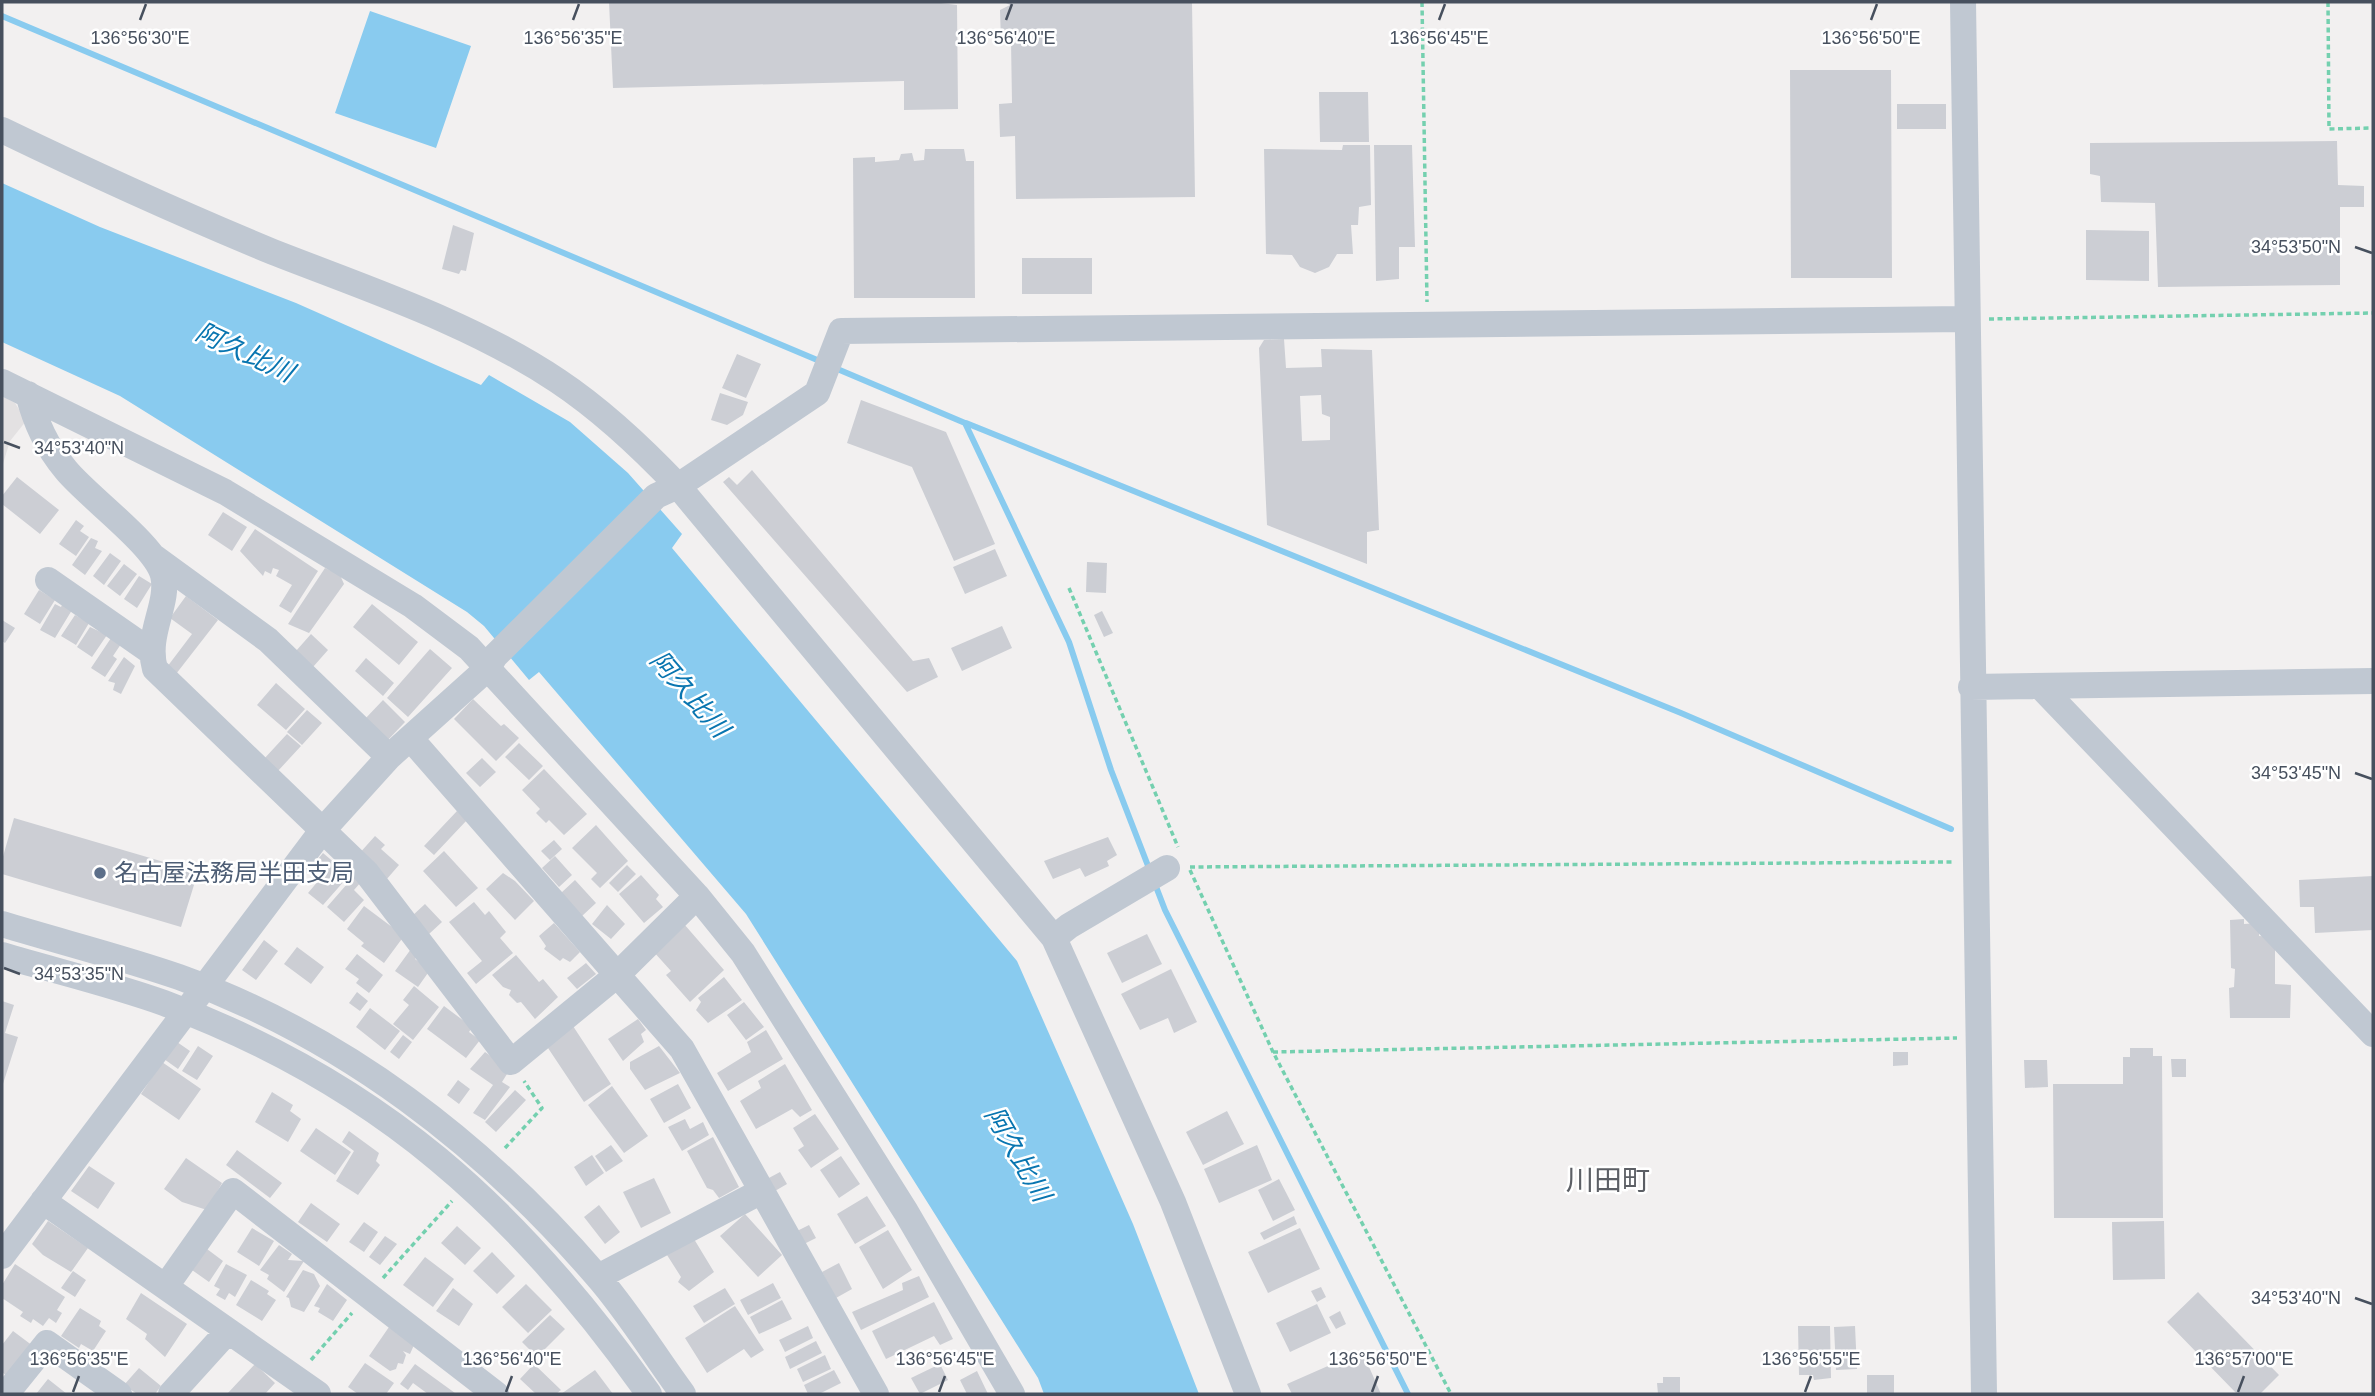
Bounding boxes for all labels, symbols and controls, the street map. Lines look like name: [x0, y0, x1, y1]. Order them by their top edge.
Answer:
text: 136°56'30"E: [90, 28, 190, 48]
text: 136°56'35"E: [523, 28, 623, 48]
text: 136°56'40"E: [956, 28, 1056, 48]
text: 136°56'45"E: [1389, 28, 1489, 48]
text: 136°56'50"E: [1821, 28, 1921, 48]
text: 34°53'50"N: [2251, 237, 2341, 257]
water label: 阿久比川: [192, 316, 301, 389]
text: 34°53'40"N: [34, 438, 124, 458]
water label: 阿久比川: [645, 645, 737, 745]
text: 34°53'45"N: [2251, 763, 2341, 783]
place label: 名古屋法務局半田支局: [114, 859, 354, 886]
marker: 名古屋法務局半田支局: [92, 865, 108, 881]
text: 34°53'35"N: [34, 964, 124, 984]
water label: 阿久比川: [979, 1101, 1058, 1209]
district label: 川田町: [1566, 1165, 1650, 1196]
text: 34°53'40"N: [2251, 1288, 2341, 1308]
text: 136°56'35"E: [29, 1349, 129, 1369]
text: 136°56'40"E: [462, 1349, 562, 1369]
text: 136°56'45"E: [895, 1349, 995, 1369]
text: 136°56'50"E: [1328, 1349, 1428, 1369]
text: 136°56'55"E: [1761, 1349, 1861, 1369]
text: 136°57'00"E: [2194, 1349, 2294, 1369]

